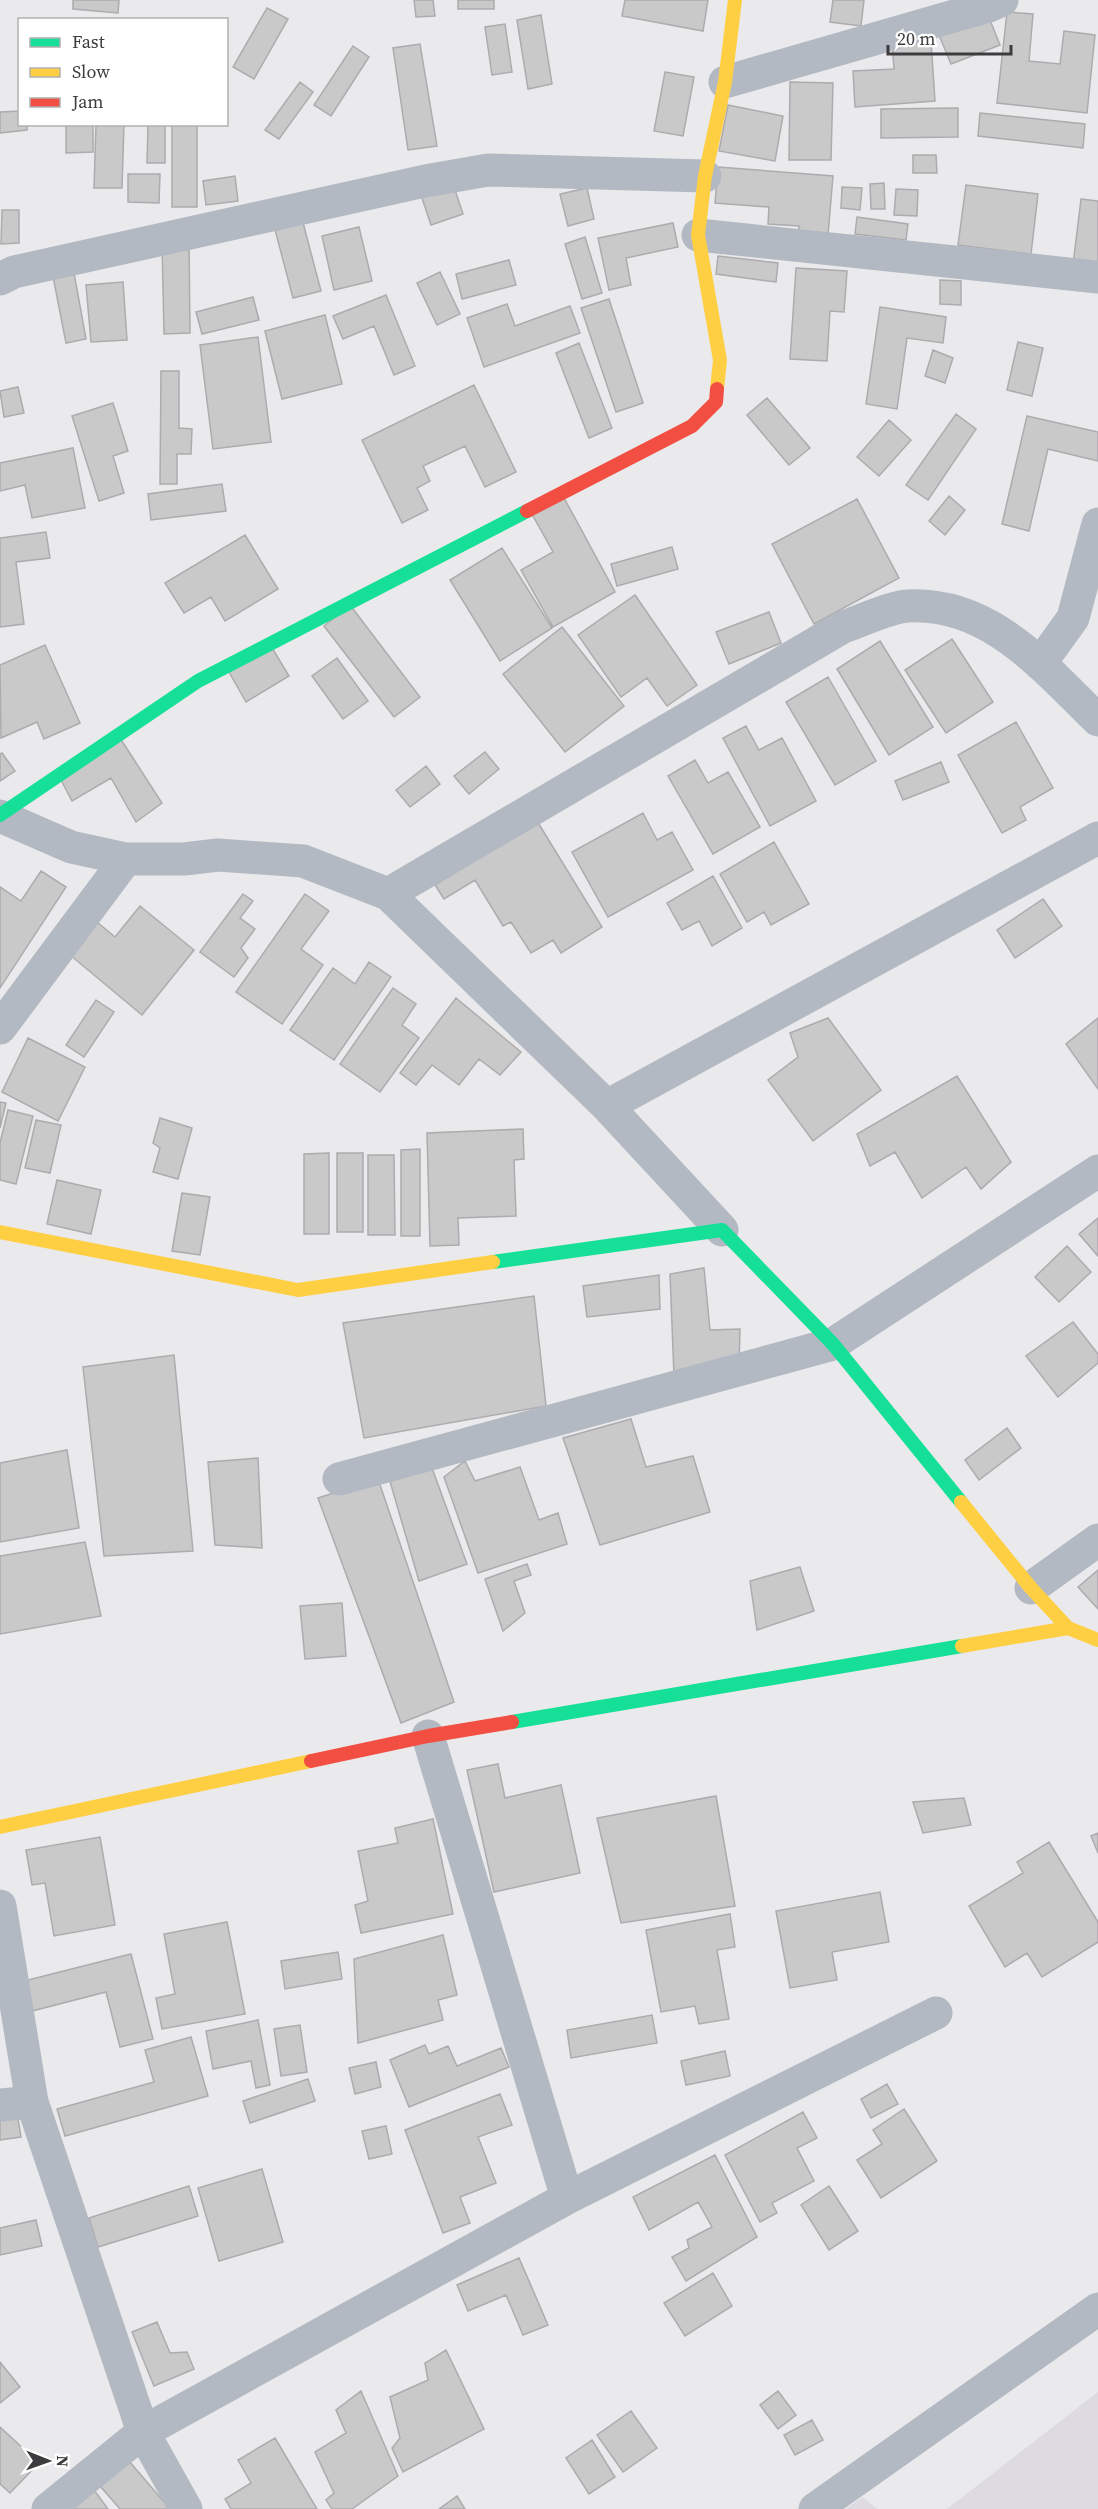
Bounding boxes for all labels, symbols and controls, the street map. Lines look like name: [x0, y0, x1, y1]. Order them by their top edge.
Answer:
legend: [18, 18, 228, 126]
scale bar: [888, 18, 1011, 56]
text: 20 m: [897, 26, 935, 51]
text: Fast: [72, 29, 105, 54]
text: Slow: [72, 59, 110, 84]
text: Jam: [71, 89, 104, 114]
north arrow: [18, 2431, 78, 2491]
text: N: [52, 2455, 74, 2468]

